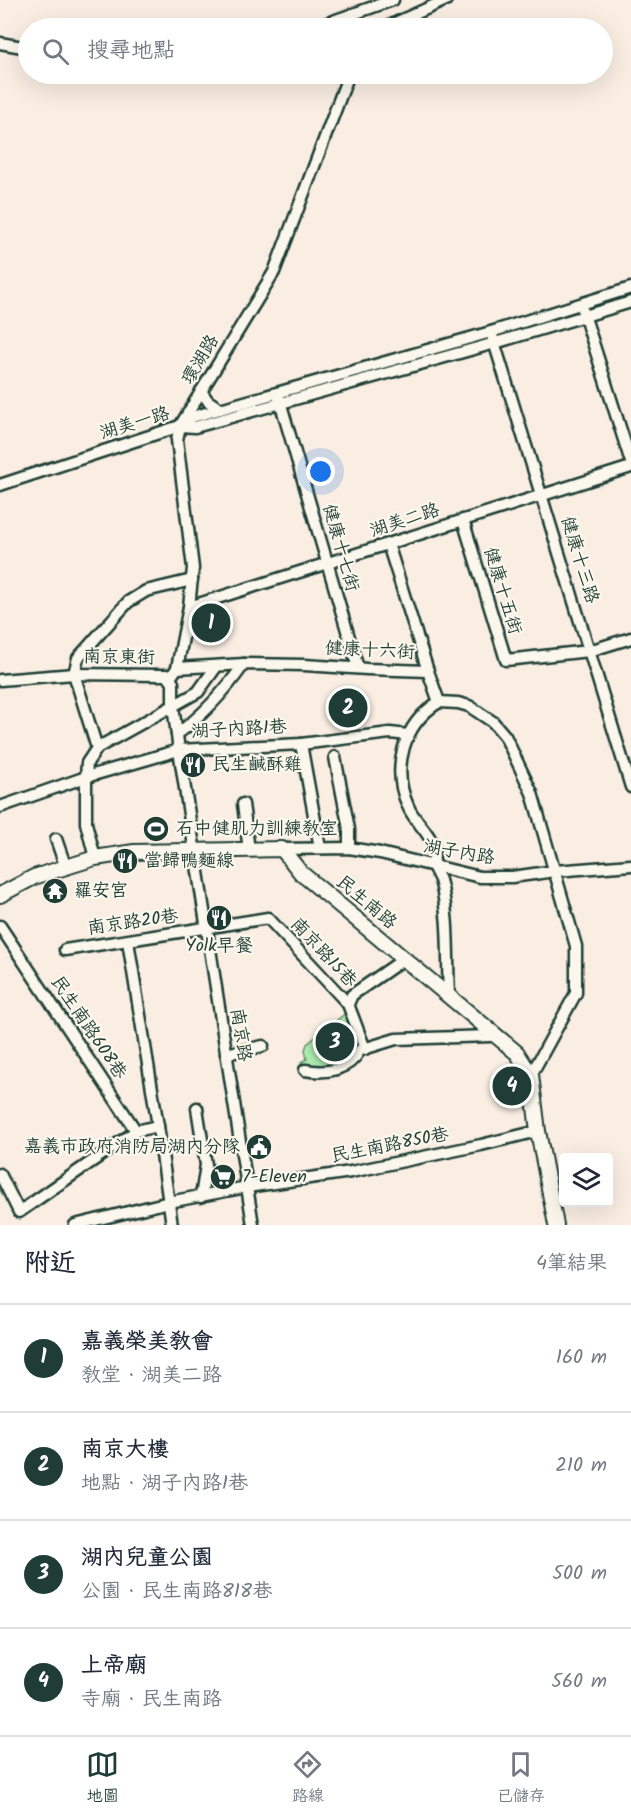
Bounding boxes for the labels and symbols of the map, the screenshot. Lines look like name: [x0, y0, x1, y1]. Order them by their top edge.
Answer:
street label: 環湖路: [175, 329, 227, 391]
street label: 湖美一路: [96, 400, 174, 448]
your location: [306, 457, 335, 486]
street label: 湖美二路: [366, 496, 444, 546]
street label: 健康十七街: [314, 501, 366, 595]
street label: 健康十三路: [552, 513, 606, 607]
street label: 健康十五街: [475, 544, 529, 638]
pin: 1: [192, 600, 230, 646]
street label: 健康十六街: [324, 634, 416, 668]
street label: 南京東街: [83, 643, 155, 673]
pin: 2: [328, 686, 368, 730]
street label: 湖子內路1巷: [190, 713, 288, 747]
restaurant icon: 民生鹹酥雞: [178, 750, 208, 780]
place label: 民生鹹酥雞: [212, 751, 302, 780]
sports icon: 石中健肌力訓練教室: [141, 814, 171, 844]
place label: 石中健肌力訓練教室: [176, 815, 338, 844]
street label: 湖子內路: [421, 832, 497, 874]
restaurant icon: 當歸鴨麵線: [110, 846, 140, 876]
place label: 當歸鴨麵線: [144, 847, 234, 876]
street label: 民生南路: [329, 869, 403, 937]
temple icon: 羅安宮: [40, 876, 70, 906]
place label: 羅安宮: [74, 877, 128, 906]
street label: 南京路20巷: [86, 902, 180, 944]
restaurant icon: Yolk早餐: [204, 903, 234, 933]
street label: 南京路15巷: [283, 911, 363, 995]
place label: Yolk早餐: [185, 932, 253, 961]
street label: 民生南路608巷: [42, 970, 134, 1086]
street label: 南京路: [221, 1006, 259, 1064]
pin: 3: [316, 1020, 354, 1064]
pin: 4: [492, 1064, 532, 1108]
street label: 民生南路850巷: [329, 1120, 451, 1172]
public building icon: 嘉義市政府消防局湖內分隊: [244, 1132, 274, 1162]
place label: 嘉義市政府消防局湖內分隊: [24, 1133, 240, 1162]
supermarket icon: 7-Eleven: [208, 1162, 238, 1192]
place label: 7-Eleven: [242, 1163, 307, 1192]

